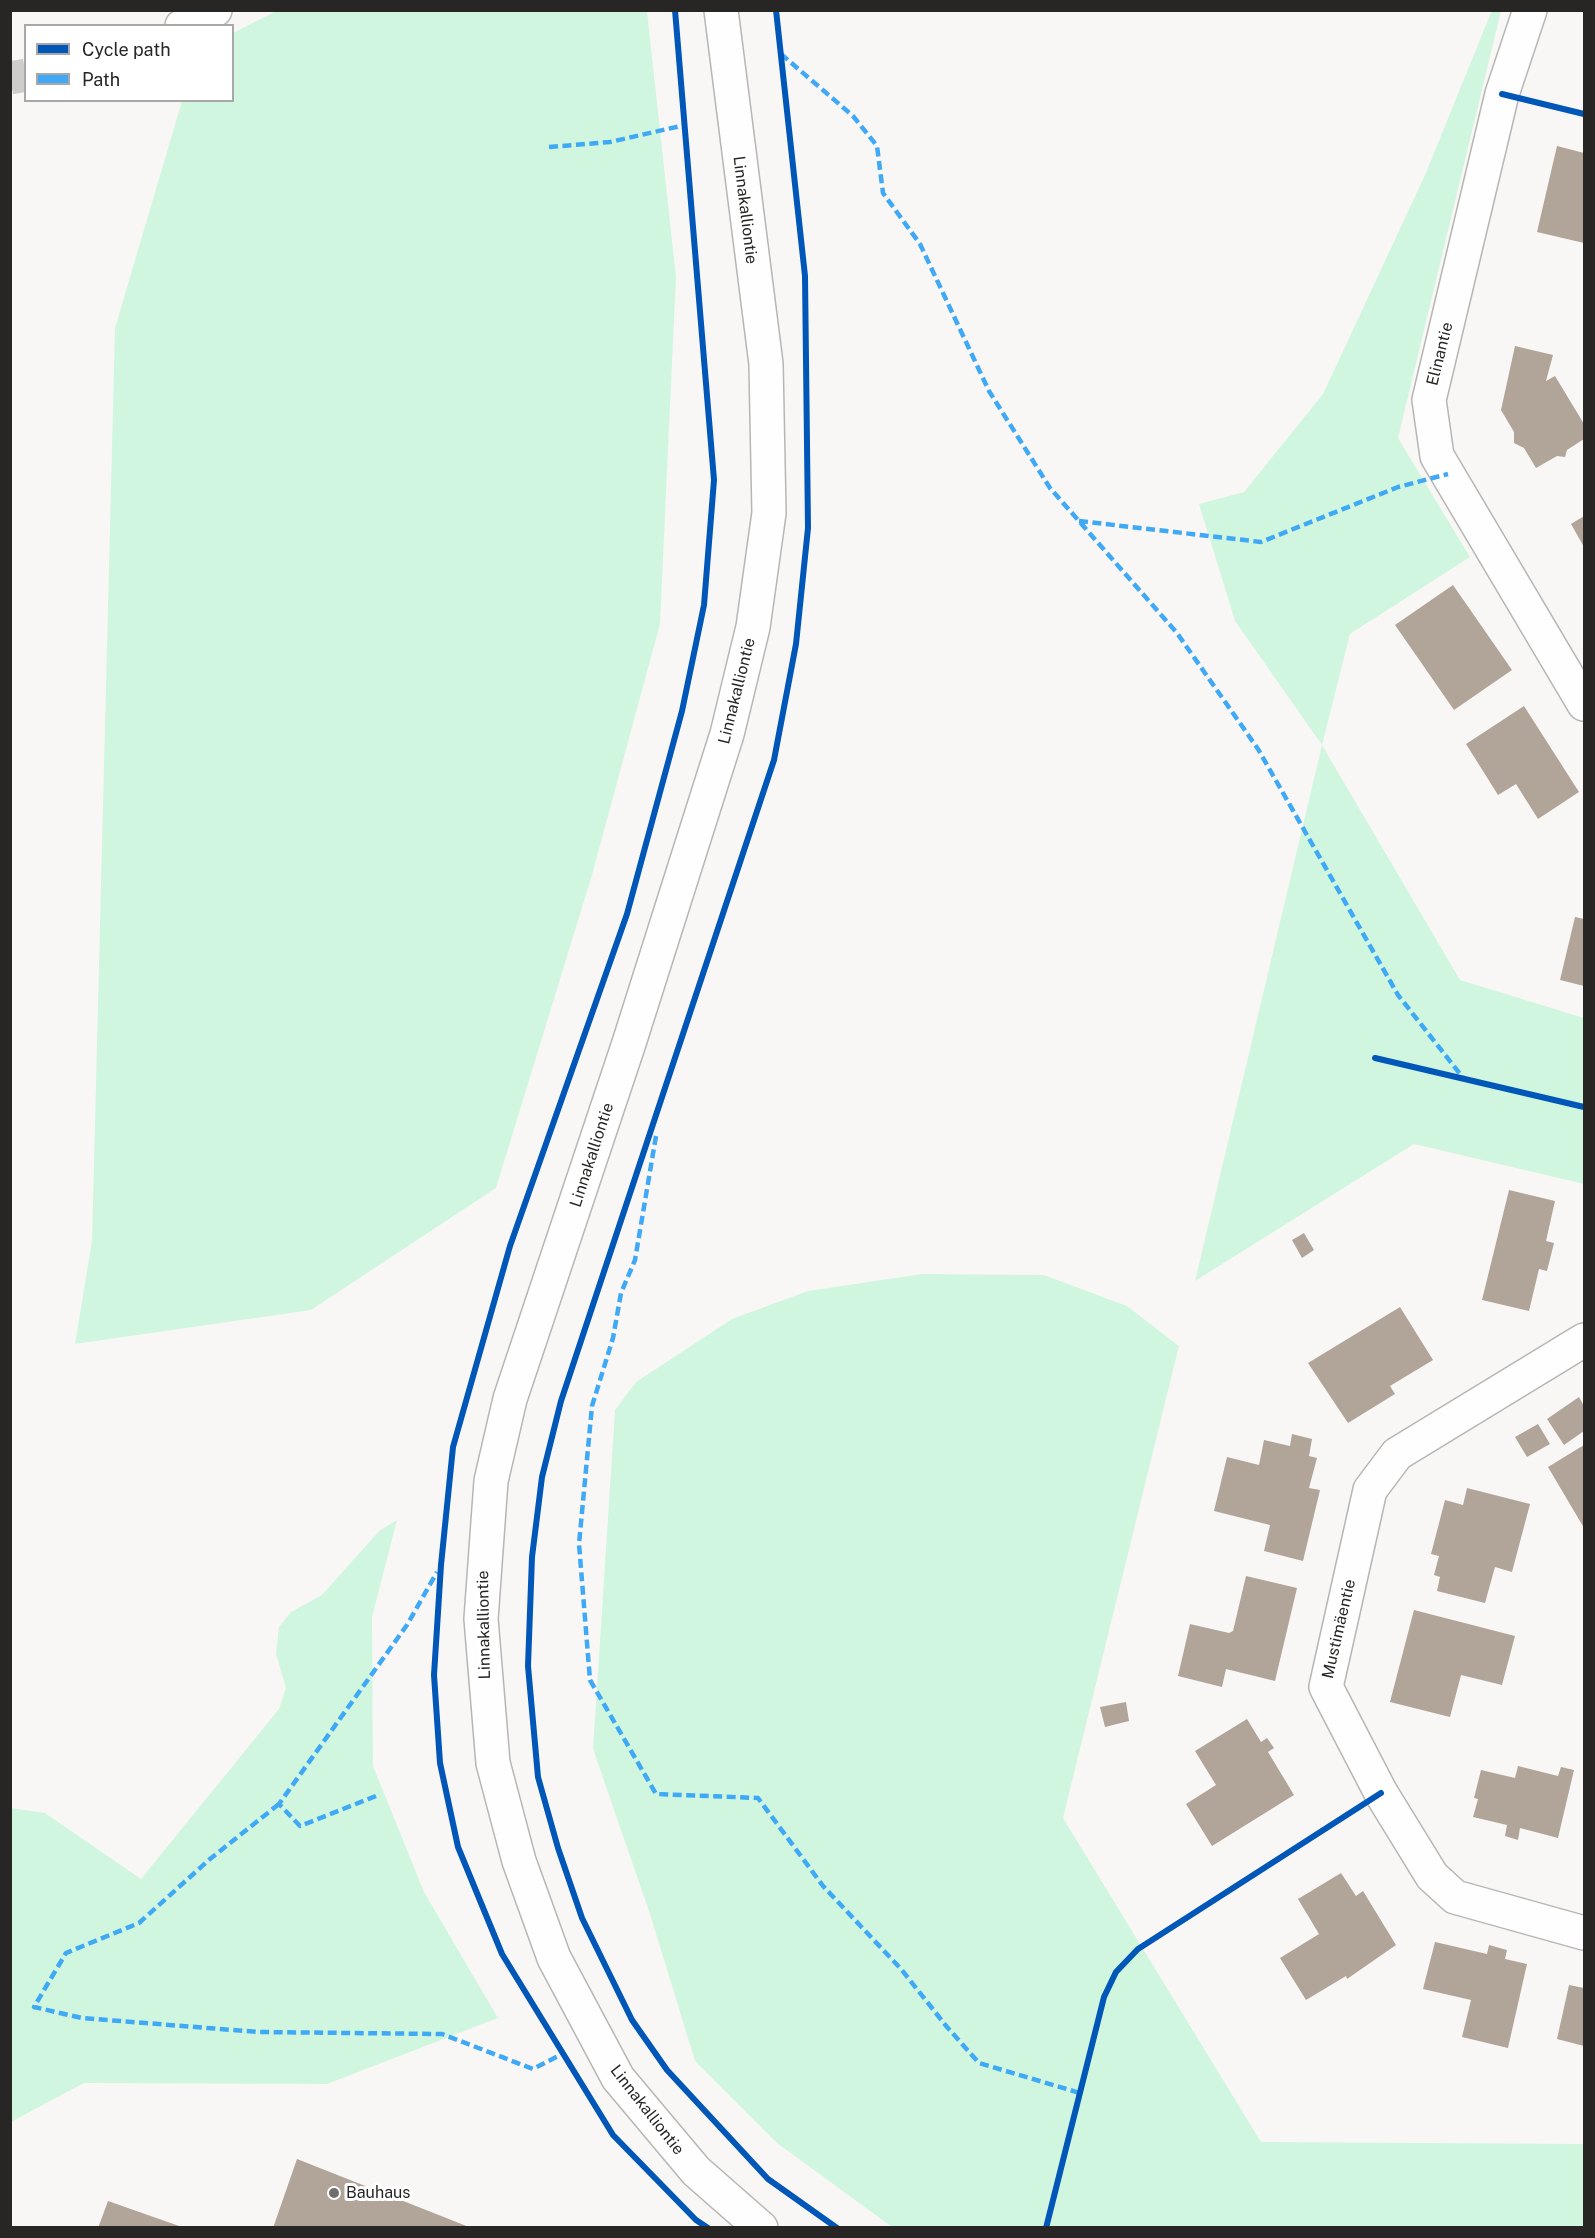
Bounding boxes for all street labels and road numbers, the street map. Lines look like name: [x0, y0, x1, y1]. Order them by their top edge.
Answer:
street label: Linnakalliontie: [729, 155, 761, 265]
street label: Elinantie: [1423, 320, 1457, 388]
street label: Linnakalliontie: [715, 636, 759, 746]
street label: Linnakalliontie: [566, 1100, 618, 1210]
street label: Linnakalliontie: [473, 1570, 495, 1680]
street label: Mustimäentie: [1318, 1577, 1360, 1681]
street label: Linnakalliontie: [606, 2061, 688, 2159]

